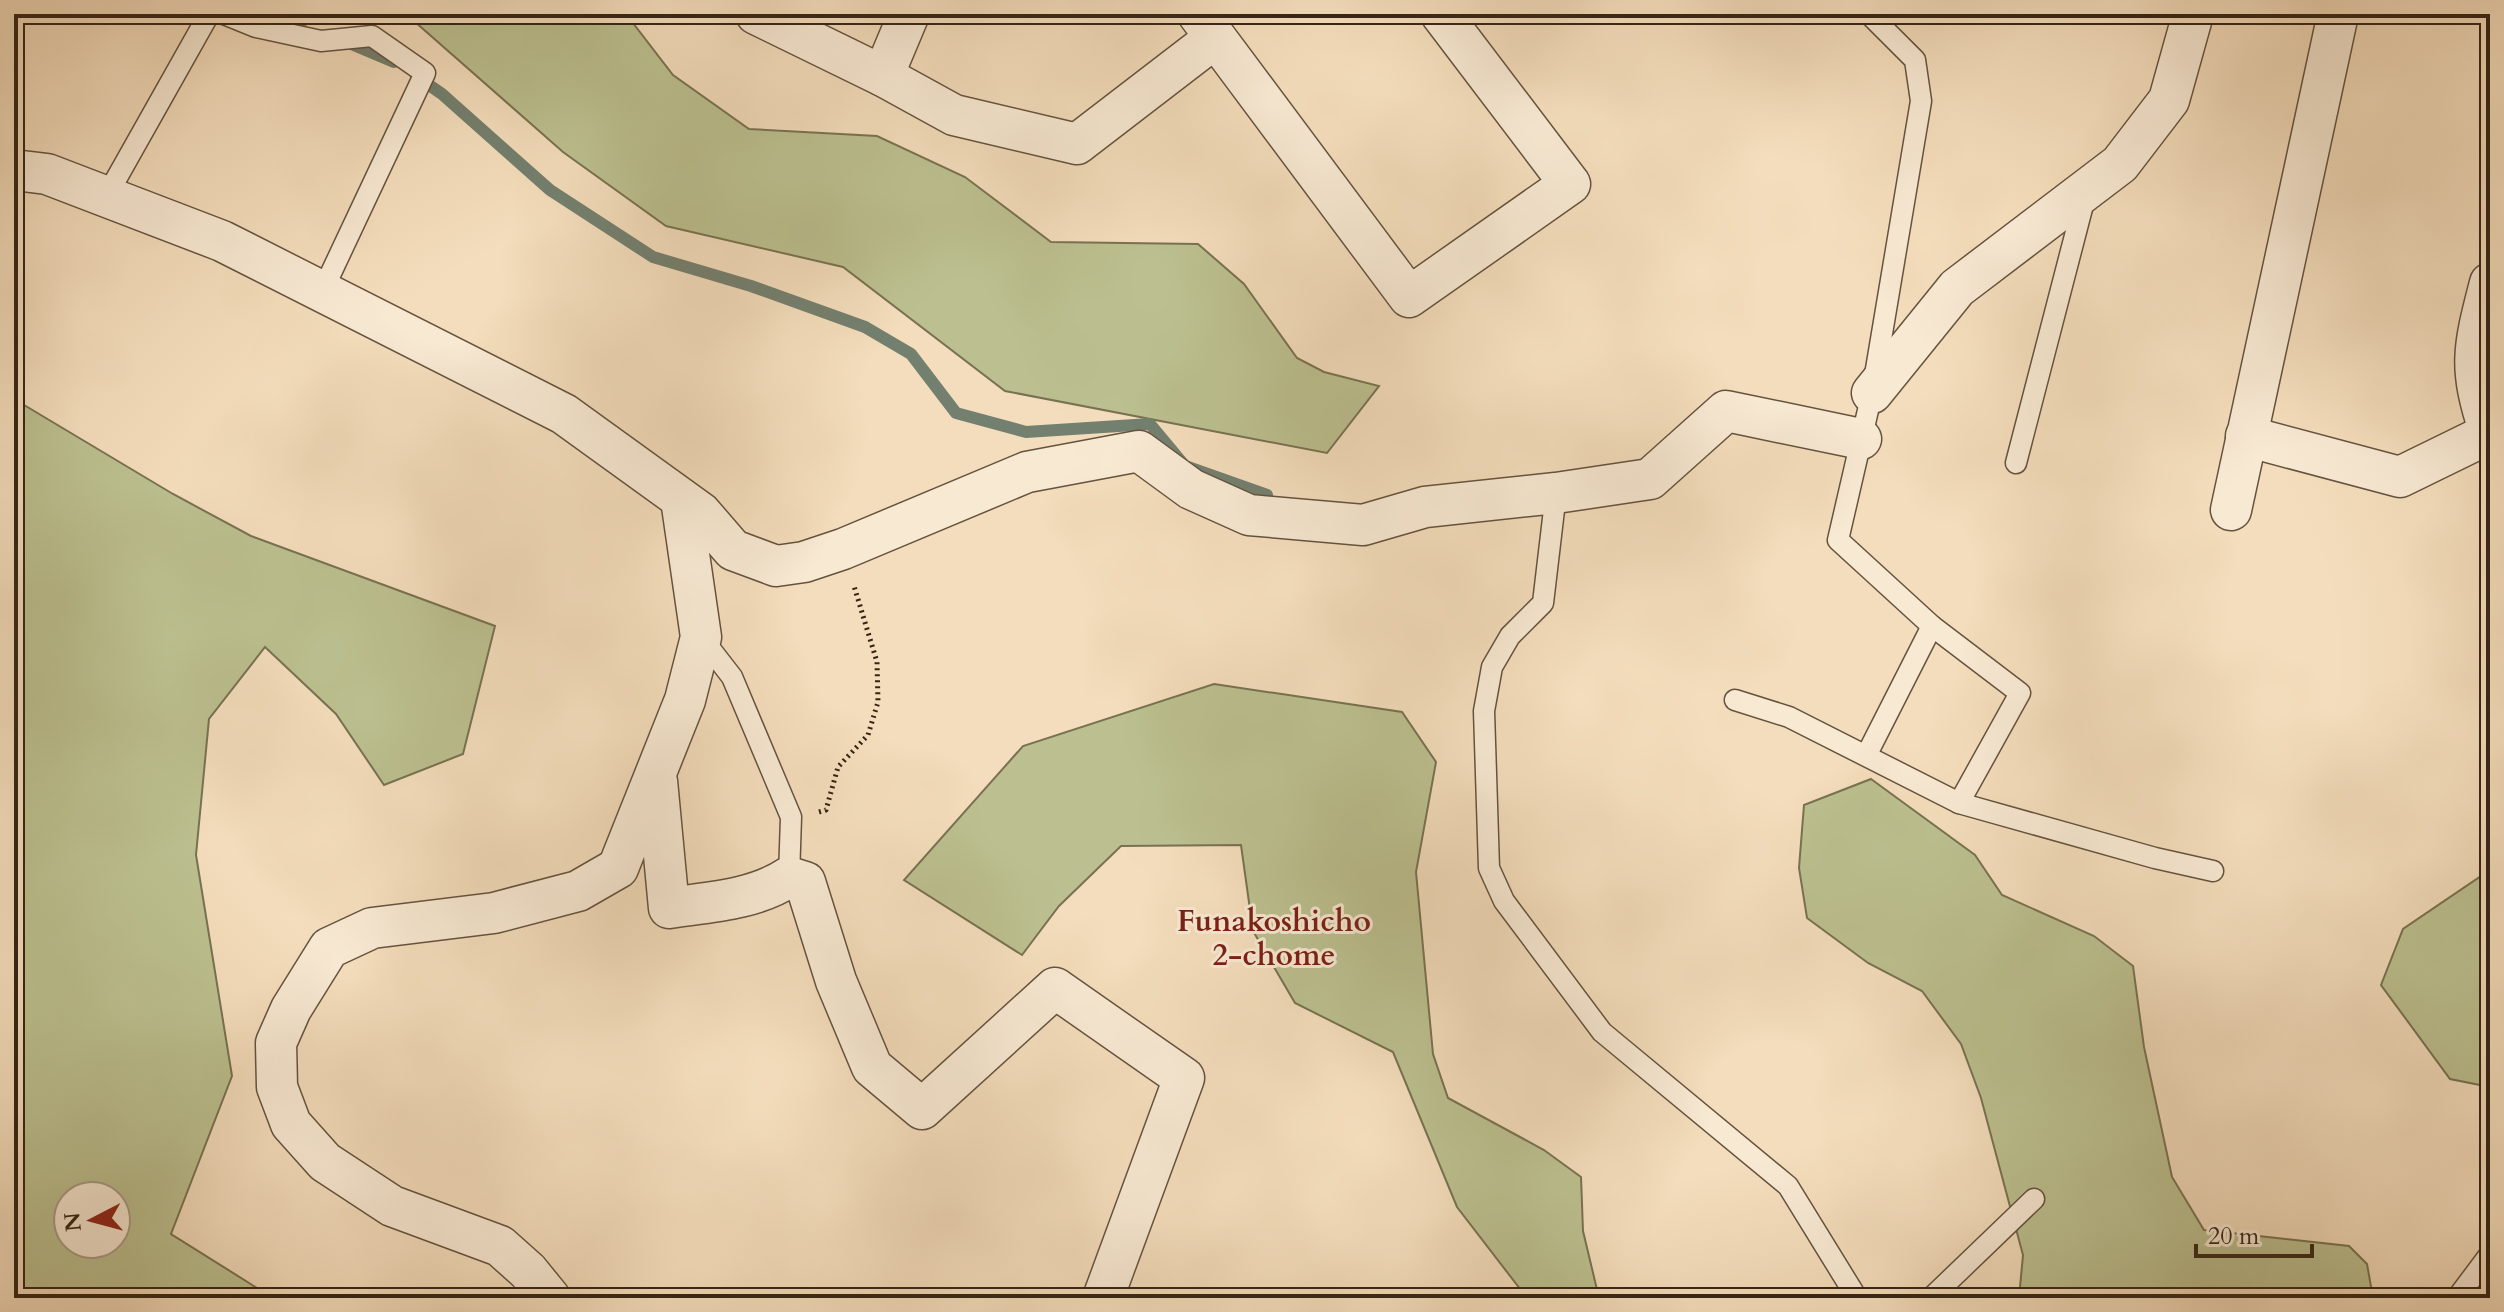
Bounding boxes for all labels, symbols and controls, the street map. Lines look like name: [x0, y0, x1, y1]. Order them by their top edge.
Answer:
district label: Funakoshicho 2-chome: [1177, 901, 1371, 976]
north arrow: [52, 1180, 132, 1260]
scale bar: [2196, 1208, 2312, 1258]
text: N: [57, 1211, 89, 1233]
text: 20 m: [2208, 1220, 2260, 1253]

